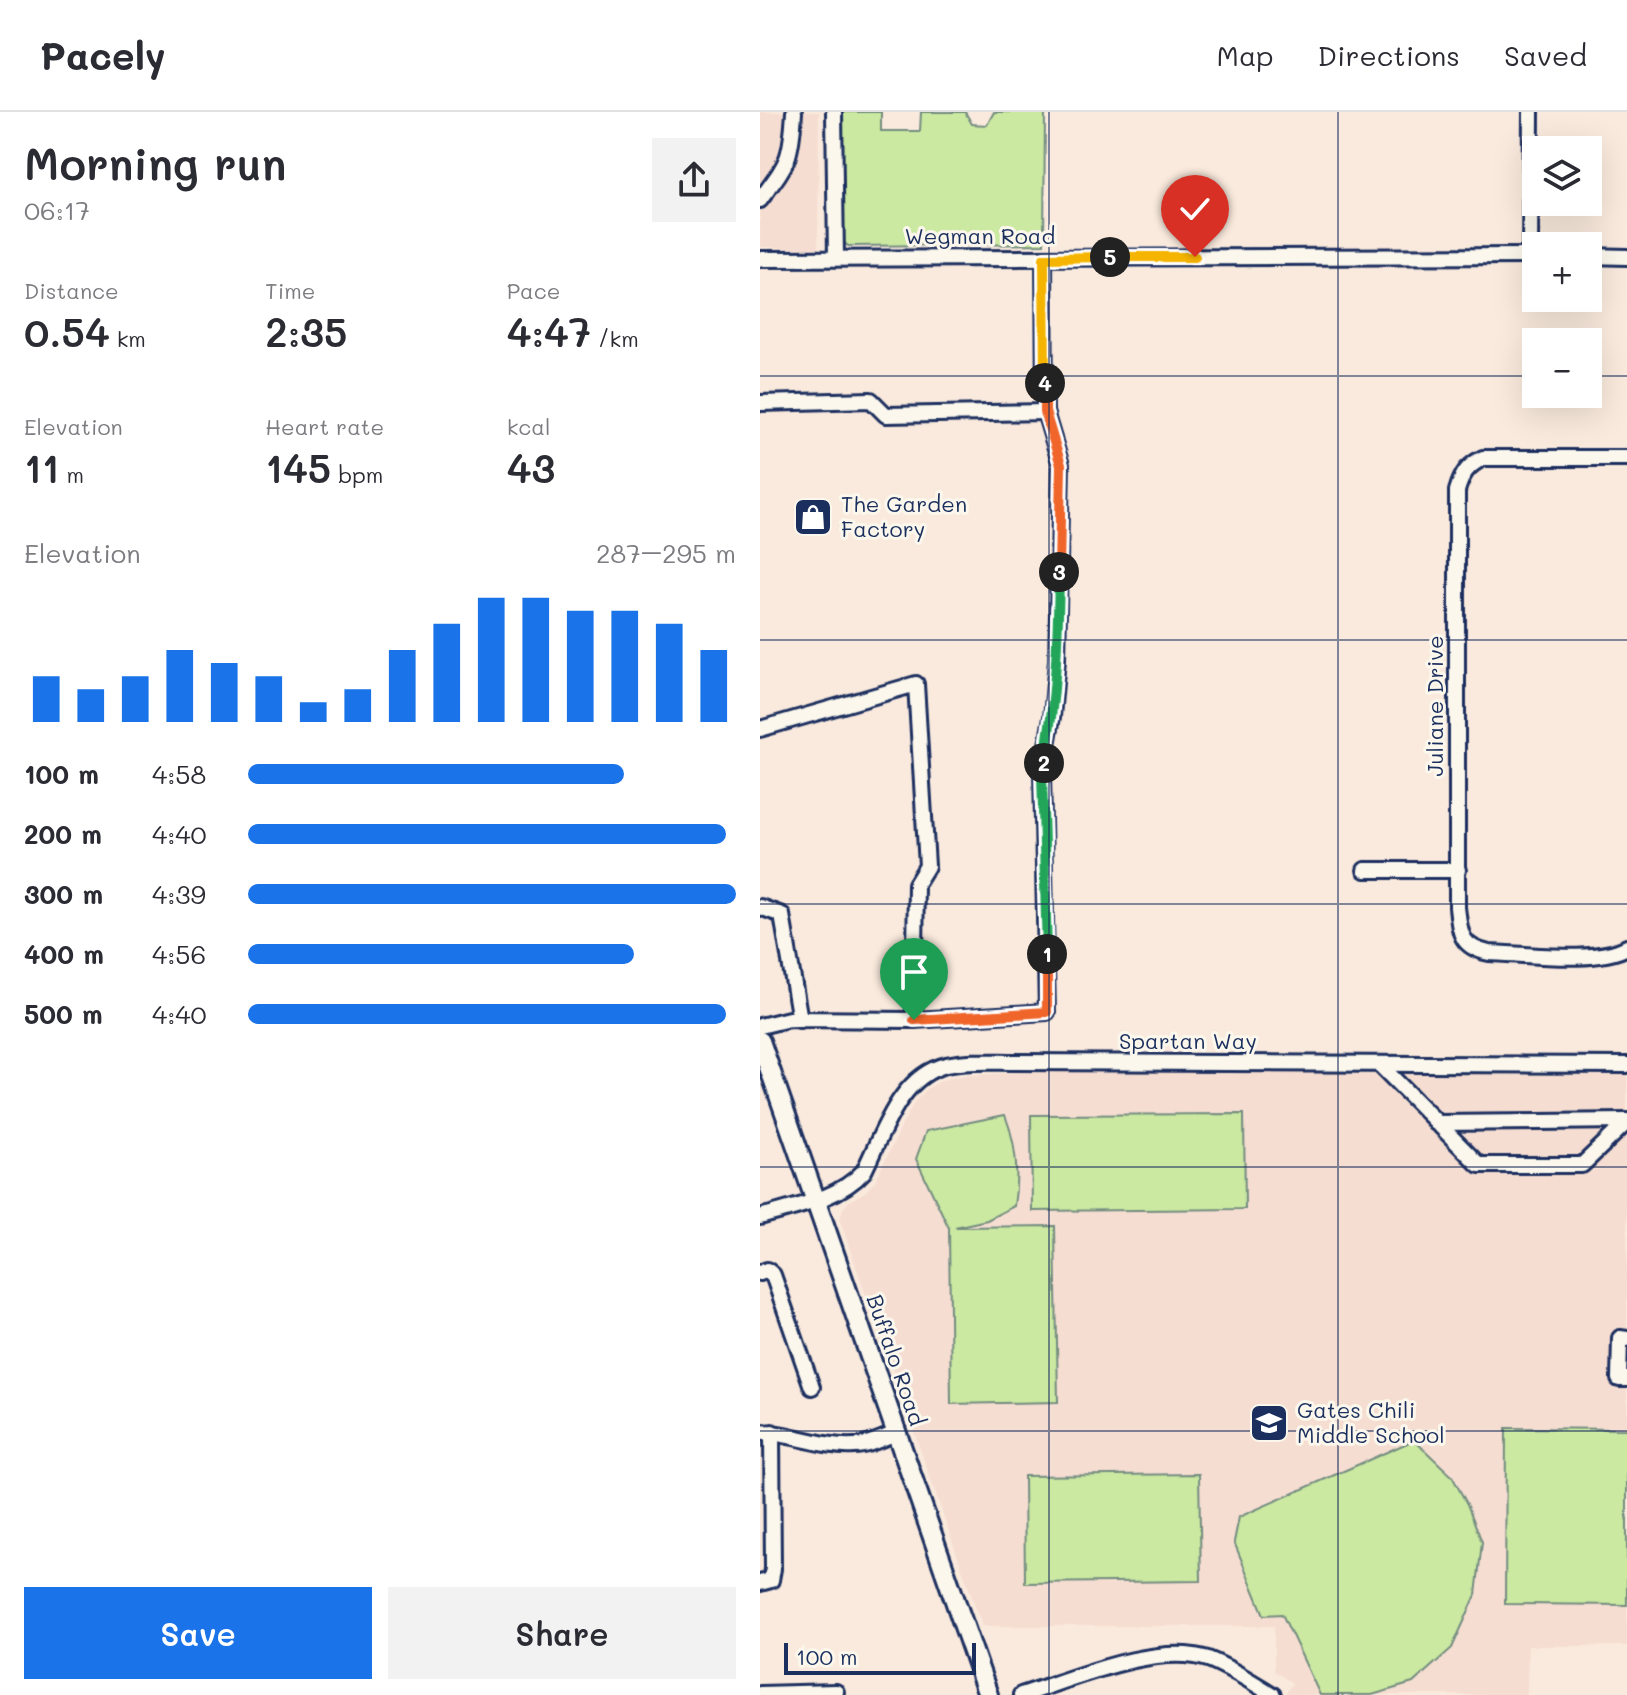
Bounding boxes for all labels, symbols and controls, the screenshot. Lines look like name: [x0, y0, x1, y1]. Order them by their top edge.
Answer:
text: Pacely: [40, 30, 166, 80]
text: Map: [1217, 37, 1274, 73]
text: Directions: [1318, 37, 1460, 73]
text: Saved: [1504, 37, 1587, 73]
text: Morning run: [24, 134, 287, 191]
map controls: [1522, 136, 1602, 408]
button: layers: [1522, 136, 1602, 216]
button: share: [652, 138, 736, 222]
pin: [1161, 175, 1229, 257]
icon: check: [1173, 187, 1217, 231]
text: 06:17: [24, 193, 90, 227]
street label: Wegman Road: [905, 221, 1056, 250]
button: +: [1522, 232, 1602, 312]
pin: 5: [1090, 237, 1130, 277]
text: 5: [1104, 242, 1116, 271]
text: Distance: [24, 276, 119, 305]
text: Time: [265, 276, 315, 305]
text: Pace: [507, 276, 560, 305]
text: 0.54: [24, 305, 110, 357]
text: 2:35: [265, 305, 347, 357]
text: 4:47: [507, 305, 591, 357]
text: km: [110, 324, 146, 353]
text: /km: [591, 324, 639, 353]
button: −: [1522, 328, 1602, 408]
pin: 4: [1025, 363, 1065, 403]
text: 4: [1038, 368, 1052, 397]
text: Elevation: [24, 412, 123, 441]
text: Heart rate: [265, 412, 384, 441]
text: kcal: [507, 412, 551, 441]
text: 11: [24, 441, 60, 493]
text: 145: [265, 441, 331, 493]
text: 43: [507, 441, 555, 493]
text: m: [60, 460, 84, 489]
text: bpm: [331, 460, 383, 489]
place label: The Garden Factory: [841, 489, 967, 543]
shop icon: The Garden Factory: [792, 496, 834, 538]
text: Elevation: [24, 536, 141, 570]
text: 287–295 m: [596, 536, 736, 570]
pin: 3: [1039, 552, 1079, 592]
text: 3: [1052, 557, 1066, 586]
street label: Juliane Drive: [1420, 635, 1449, 777]
pin: 2: [1024, 743, 1064, 783]
text: 2: [1038, 748, 1050, 777]
text: 100 m: [24, 757, 99, 791]
text: 4:58: [152, 757, 206, 791]
text: 200 m: [24, 817, 102, 851]
text: 4:40: [152, 817, 207, 851]
text: 300 m: [24, 877, 103, 911]
text: 4:39: [152, 877, 206, 911]
pin: 1: [1027, 934, 1067, 974]
text: 400 m: [24, 937, 104, 971]
text: 4:56: [152, 937, 206, 971]
pin: [880, 938, 948, 1020]
text: 1: [1042, 939, 1052, 968]
icon: arrive: [892, 950, 936, 994]
text: 500 m: [24, 997, 103, 1031]
text: 4:40: [152, 997, 207, 1031]
street label: Spartan Way: [1119, 1026, 1257, 1055]
street label: Buffalo Road: [860, 1290, 932, 1429]
place label: Gates Chili Middle School: [1297, 1395, 1445, 1449]
school or university icon: Gates Chili Middle School: [1248, 1402, 1290, 1444]
button: Save: [24, 1587, 372, 1679]
button: Share: [388, 1587, 736, 1679]
scale bar: [784, 1639, 976, 1675]
text: 100 m: [796, 1642, 858, 1671]

